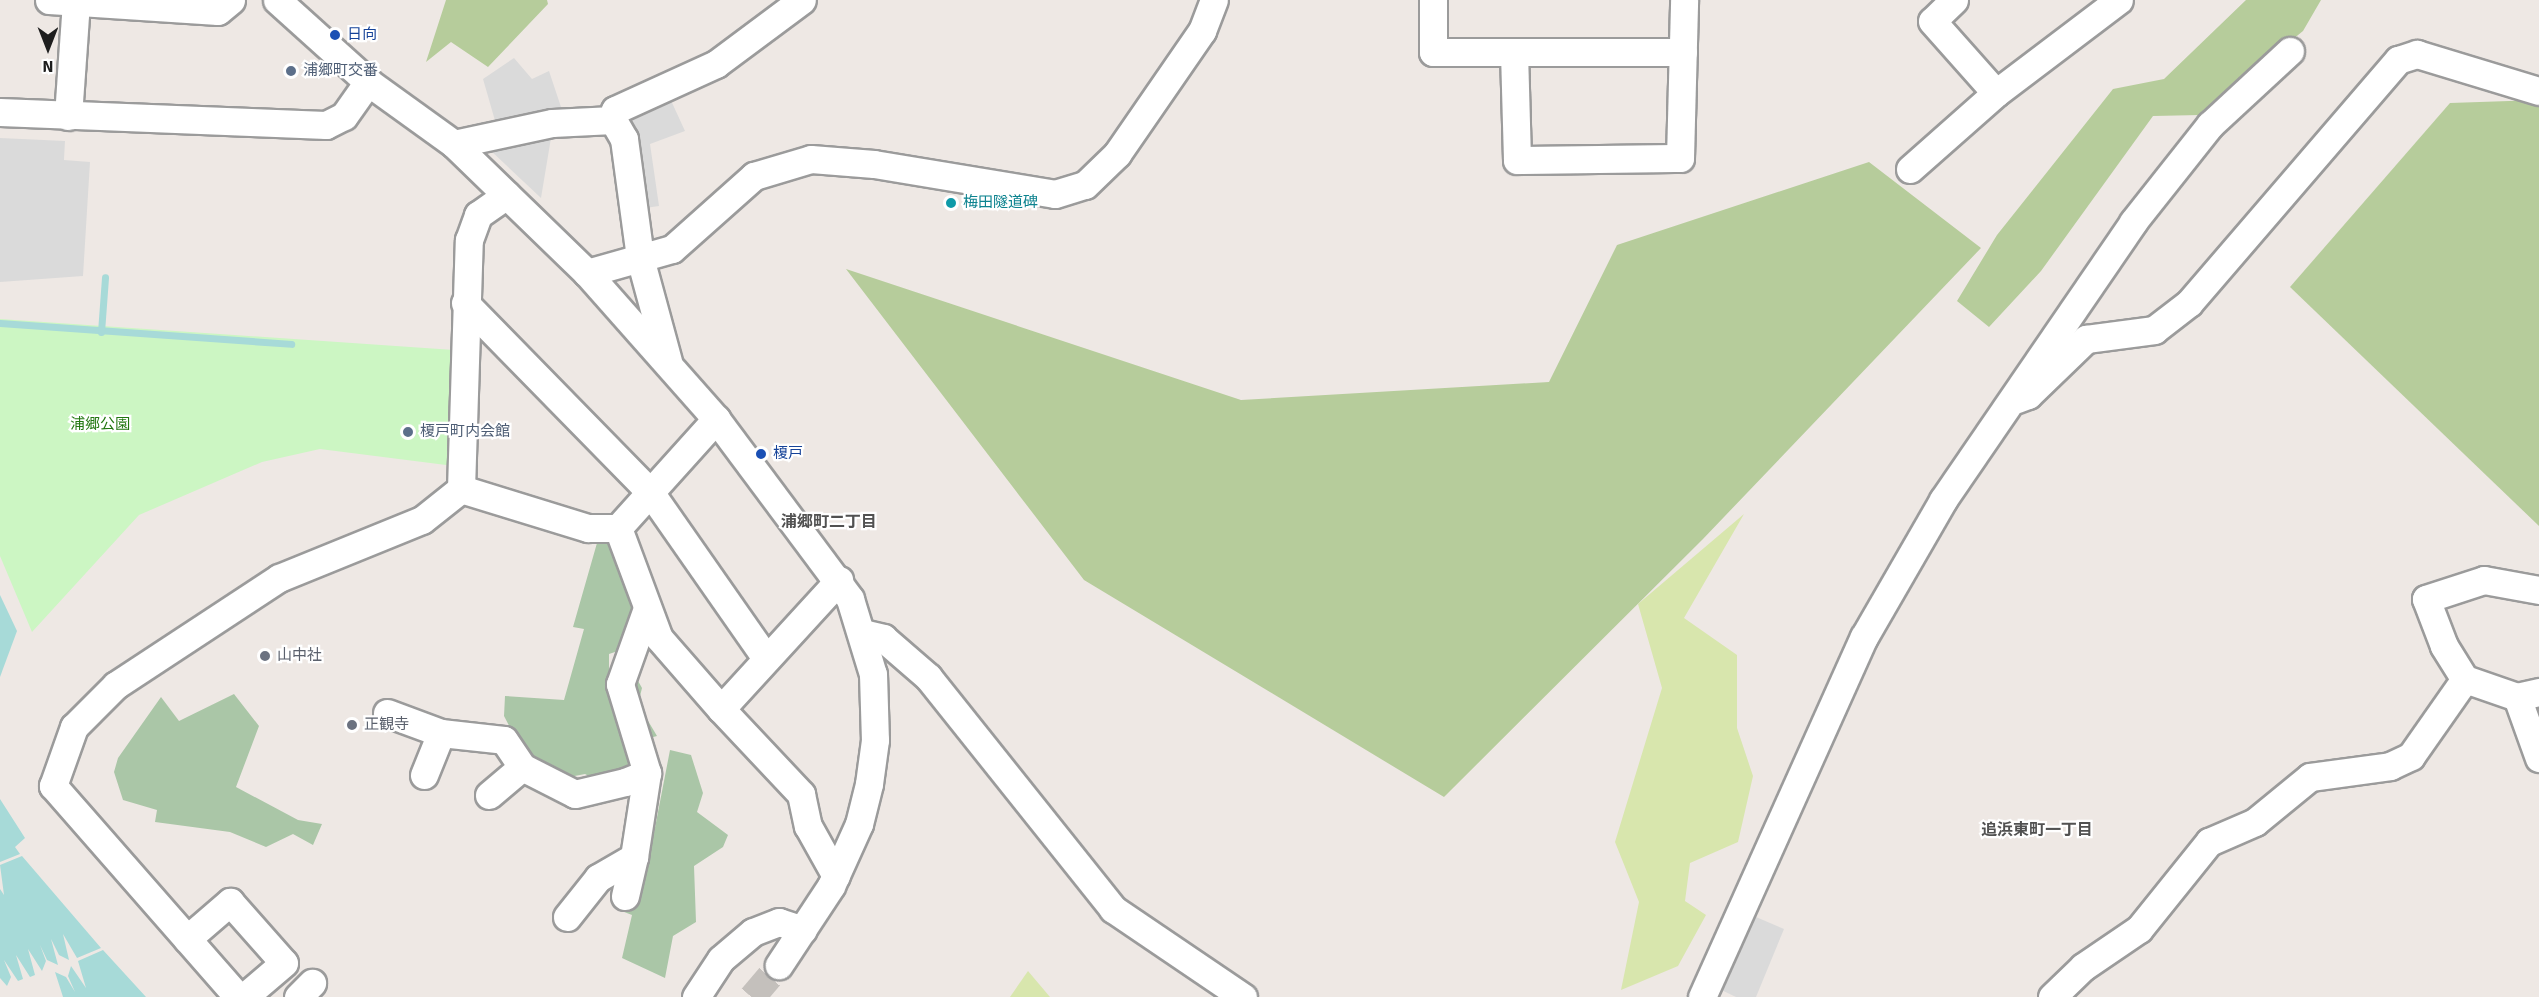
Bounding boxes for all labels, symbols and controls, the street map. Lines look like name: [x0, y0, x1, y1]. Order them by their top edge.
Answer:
north arrow: [18, 18, 78, 78]
place label: 日向: [347, 26, 377, 44]
marker: 日向: [328, 28, 342, 42]
text: N: [42, 56, 54, 76]
place label: 浦郷町交番: [303, 62, 378, 80]
marker: 浦郷町交番: [284, 64, 298, 78]
place label: 梅田隧道碑: [963, 194, 1038, 212]
marker: 梅田隧道碑: [944, 196, 958, 210]
park label: 浦郷公園: [70, 416, 130, 434]
place label: 榎戸町内会館: [420, 423, 510, 441]
marker: 榎戸町内会館: [401, 425, 415, 439]
place label: 榎戸: [773, 445, 803, 463]
marker: 榎戸: [754, 447, 768, 461]
district label: 浦郷町二丁目: [781, 512, 877, 532]
place label: 山中社: [277, 647, 322, 665]
marker: 山中社: [258, 649, 272, 663]
place label: 正観寺: [364, 716, 409, 734]
marker: 正観寺: [345, 718, 359, 732]
district label: 追浜東町一丁目: [1981, 820, 2093, 840]

